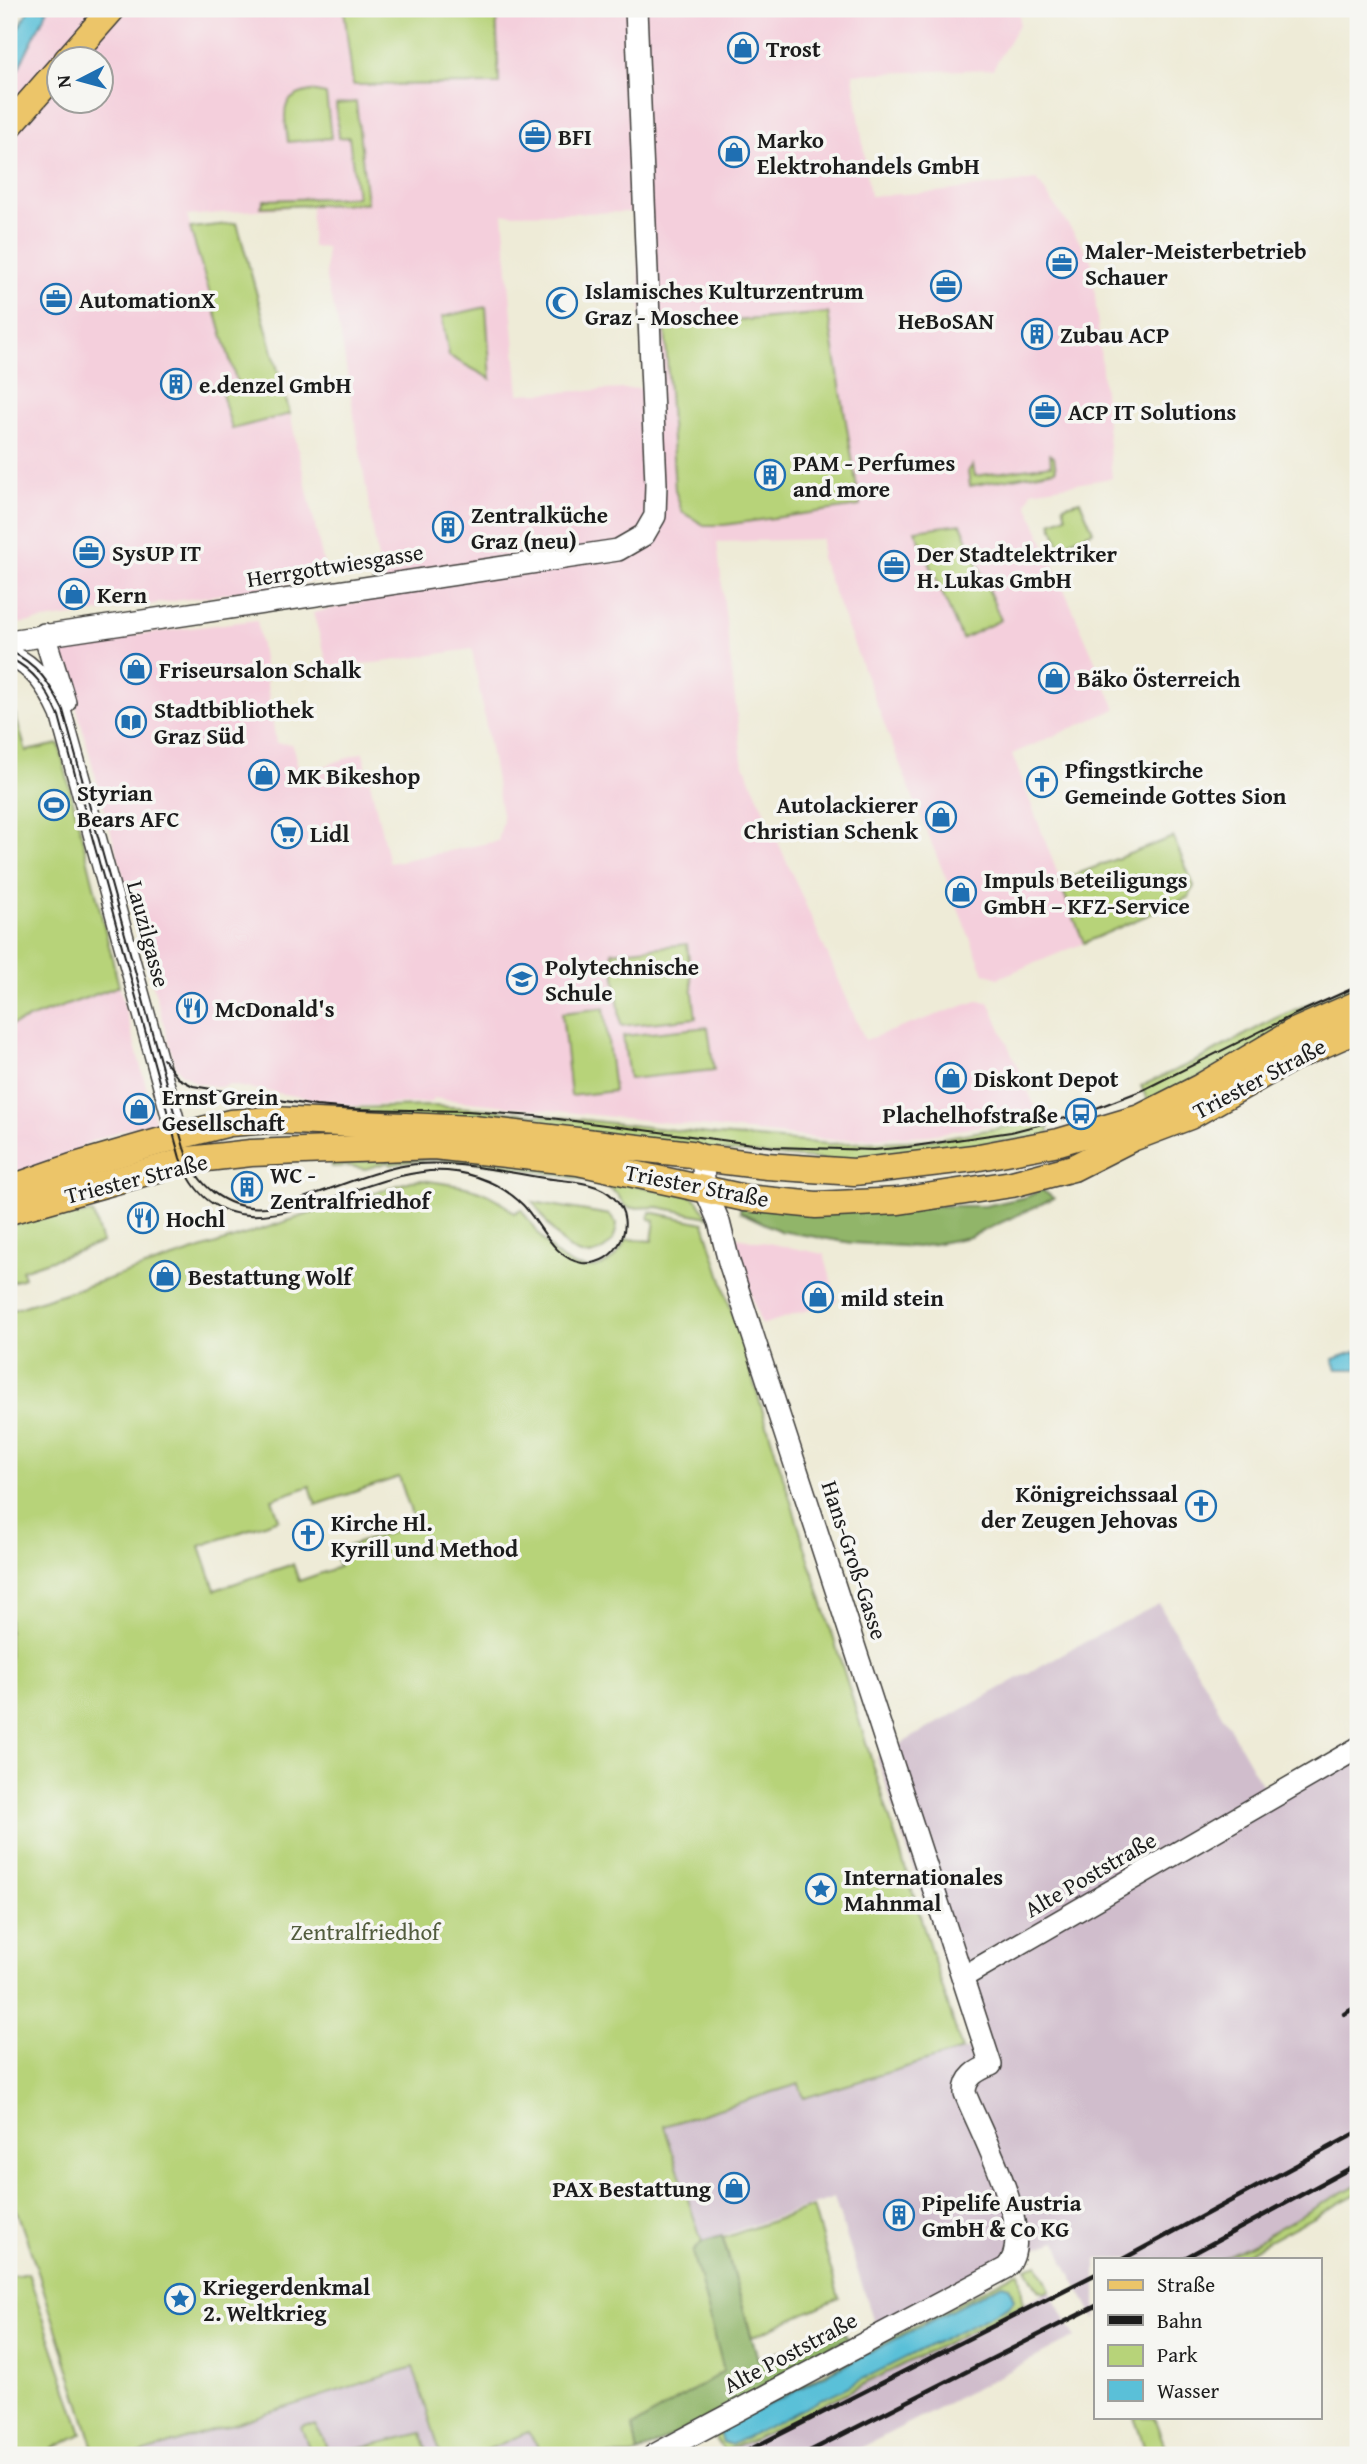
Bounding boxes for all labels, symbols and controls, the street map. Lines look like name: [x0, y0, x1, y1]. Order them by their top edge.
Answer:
shop icon: Trost: [726, 31, 760, 65]
place label: Trost: [766, 32, 821, 65]
north arrow: [46, 46, 116, 116]
text: N: [48, 74, 78, 90]
office icon: BFI: [518, 119, 552, 153]
place label: BFI: [558, 120, 592, 153]
place label: Marko Elektrohandels GmbH: [757, 123, 980, 182]
shop icon: Marko Elektrohandels GmbH: [717, 135, 751, 169]
place label: Maler-Meisterbetrieb Schauer: [1085, 234, 1307, 293]
office icon: Maler-Meisterbetrieb Schauer: [1045, 246, 1079, 280]
office icon: HeBoSAN: [929, 269, 963, 303]
place label: Islamisches Kulturzentrum Graz - Moschee: [585, 274, 864, 333]
office icon: AutomationX: [39, 282, 73, 316]
place label: AutomationX: [79, 283, 216, 316]
mosque icon: Islamisches Kulturzentrum Graz - Moschee: [545, 286, 579, 320]
place label: HeBoSAN: [898, 304, 994, 337]
building icon: Zubau ACP: [1020, 317, 1054, 351]
place label: Zubau ACP: [1060, 318, 1169, 351]
building icon: e.denzel GmbH: [159, 367, 193, 401]
place label: e.denzel GmbH: [199, 368, 352, 401]
office icon: ACP IT Solutions: [1028, 394, 1062, 428]
place label: ACP IT Solutions: [1068, 395, 1236, 428]
place label: PAM - Perfumes and more: [793, 446, 955, 505]
building icon: PAM - Perfumes and more: [753, 458, 787, 492]
place label: Zentralküche Graz (neu): [471, 498, 608, 557]
building icon: Zentralküche Graz (neu): [431, 510, 465, 544]
office icon: SysUP IT: [72, 535, 106, 569]
street label: Herrgottwiesgasse: [244, 535, 426, 595]
place label: SysUP IT: [112, 536, 201, 569]
place label: Der Stadtelektriker H. Lukas GmbH: [917, 537, 1117, 596]
office icon: Der Stadtelektriker H. Lukas GmbH: [877, 549, 911, 583]
shop icon: Kern: [57, 577, 91, 611]
place label: Kern: [97, 578, 147, 611]
shop icon: Friseursalon Schalk: [119, 652, 153, 686]
place label: Friseursalon Schalk: [159, 653, 362, 686]
shop icon: Bäko Österreich: [1037, 661, 1071, 695]
place label: Bäko Österreich: [1077, 662, 1241, 695]
place label: Stadtbibliothek Graz Süd: [154, 693, 315, 752]
library icon: Stadtbibliothek Graz Süd: [114, 705, 148, 739]
place label: Pfingstkirche Gemeinde Gottes Sion: [1065, 753, 1287, 812]
shop icon: MK Bikeshop: [247, 758, 281, 792]
place label: MK Bikeshop: [287, 759, 420, 792]
church icon: Pfingstkirche Gemeinde Gottes Sion: [1025, 765, 1059, 799]
place label: Styrian Bears AFC: [77, 776, 179, 835]
sports icon: Styrian Bears AFC: [37, 788, 71, 822]
place label: Autolackierer Christian Schenk: [744, 788, 919, 847]
shop icon: Autolackierer Christian Schenk: [924, 800, 958, 834]
supermarket icon: Lidl: [270, 816, 304, 850]
place label: Lidl: [310, 817, 349, 850]
place label: Impuls Beteiligungs GmbH – KFZ-Service: [984, 863, 1190, 922]
shop icon: Impuls Beteiligungs GmbH – KFZ-Service: [944, 875, 978, 909]
street label: Lauzilgasse: [119, 877, 179, 991]
place label: Polytechnische Schule: [545, 950, 699, 1009]
school or university icon: Polytechnische Schule: [505, 962, 539, 996]
restaurant icon: McDonald's: [175, 991, 209, 1025]
place label: McDonald's: [215, 992, 335, 1025]
street label: Triester Straße: [1187, 1029, 1331, 1127]
shop icon: Diskont Depot: [934, 1061, 968, 1095]
place label: Diskont Depot: [974, 1062, 1119, 1095]
place label: Ernst Grein Gesellschaft: [162, 1080, 285, 1139]
shop icon: Ernst Grein Gesellschaft: [122, 1092, 156, 1126]
bus stop icon: Plachelhofstraße: [1064, 1097, 1098, 1131]
place label: Plachelhofstraße: [883, 1098, 1058, 1131]
street label: Triester Straße: [61, 1144, 211, 1212]
street label: Triester Straße: [622, 1155, 772, 1215]
place label: WC - Zentralfriedhof: [270, 1158, 433, 1217]
building icon: WC - Zentralfriedhof: [230, 1170, 264, 1204]
restaurant icon: Hochl: [126, 1201, 160, 1235]
place label: Hochl: [166, 1202, 225, 1235]
shop icon: Bestattung Wolf: [148, 1259, 182, 1293]
place label: Bestattung Wolf: [188, 1260, 354, 1293]
shop icon: mild stein: [801, 1280, 835, 1314]
place label: mild stein: [841, 1281, 944, 1314]
street label: Hans-Groß-Gasse: [814, 1476, 896, 1644]
place label: Königreichssaal der Zeugen Jehovas: [981, 1477, 1178, 1536]
church icon: Königreichssaal der Zeugen Jehovas: [1184, 1489, 1218, 1523]
place label: Kirche Hl. Kyrill und Method: [331, 1506, 519, 1565]
church icon: Kirche Hl. Kyrill und Method: [291, 1518, 325, 1552]
street label: Alte Poststraße: [1018, 1823, 1162, 1925]
place label: Internationales Mahnmal: [844, 1860, 1003, 1919]
place icon: Internationales Mahnmal: [804, 1872, 838, 1906]
park label: Zentralfriedhof: [290, 1915, 442, 1948]
shop icon: PAX Bestattung: [717, 2171, 751, 2205]
place label: PAX Bestattung: [552, 2172, 712, 2205]
place label: Pipelife Austria GmbH & Co KG: [922, 2186, 1082, 2245]
building icon: Pipelife Austria GmbH & Co KG: [882, 2198, 916, 2232]
legend: [1094, 2258, 1322, 2418]
text: Straße: [1157, 2269, 1215, 2300]
place label: Kriegerdenkmal 2. Weltkrieg: [203, 2270, 370, 2329]
place icon: Kriegerdenkmal 2. Weltkrieg: [163, 2282, 197, 2316]
street label: Alte Poststraße: [717, 2303, 863, 2401]
text: Bahn: [1157, 2305, 1203, 2336]
text: Park: [1157, 2339, 1198, 2370]
text: Wasser: [1157, 2375, 1219, 2406]

